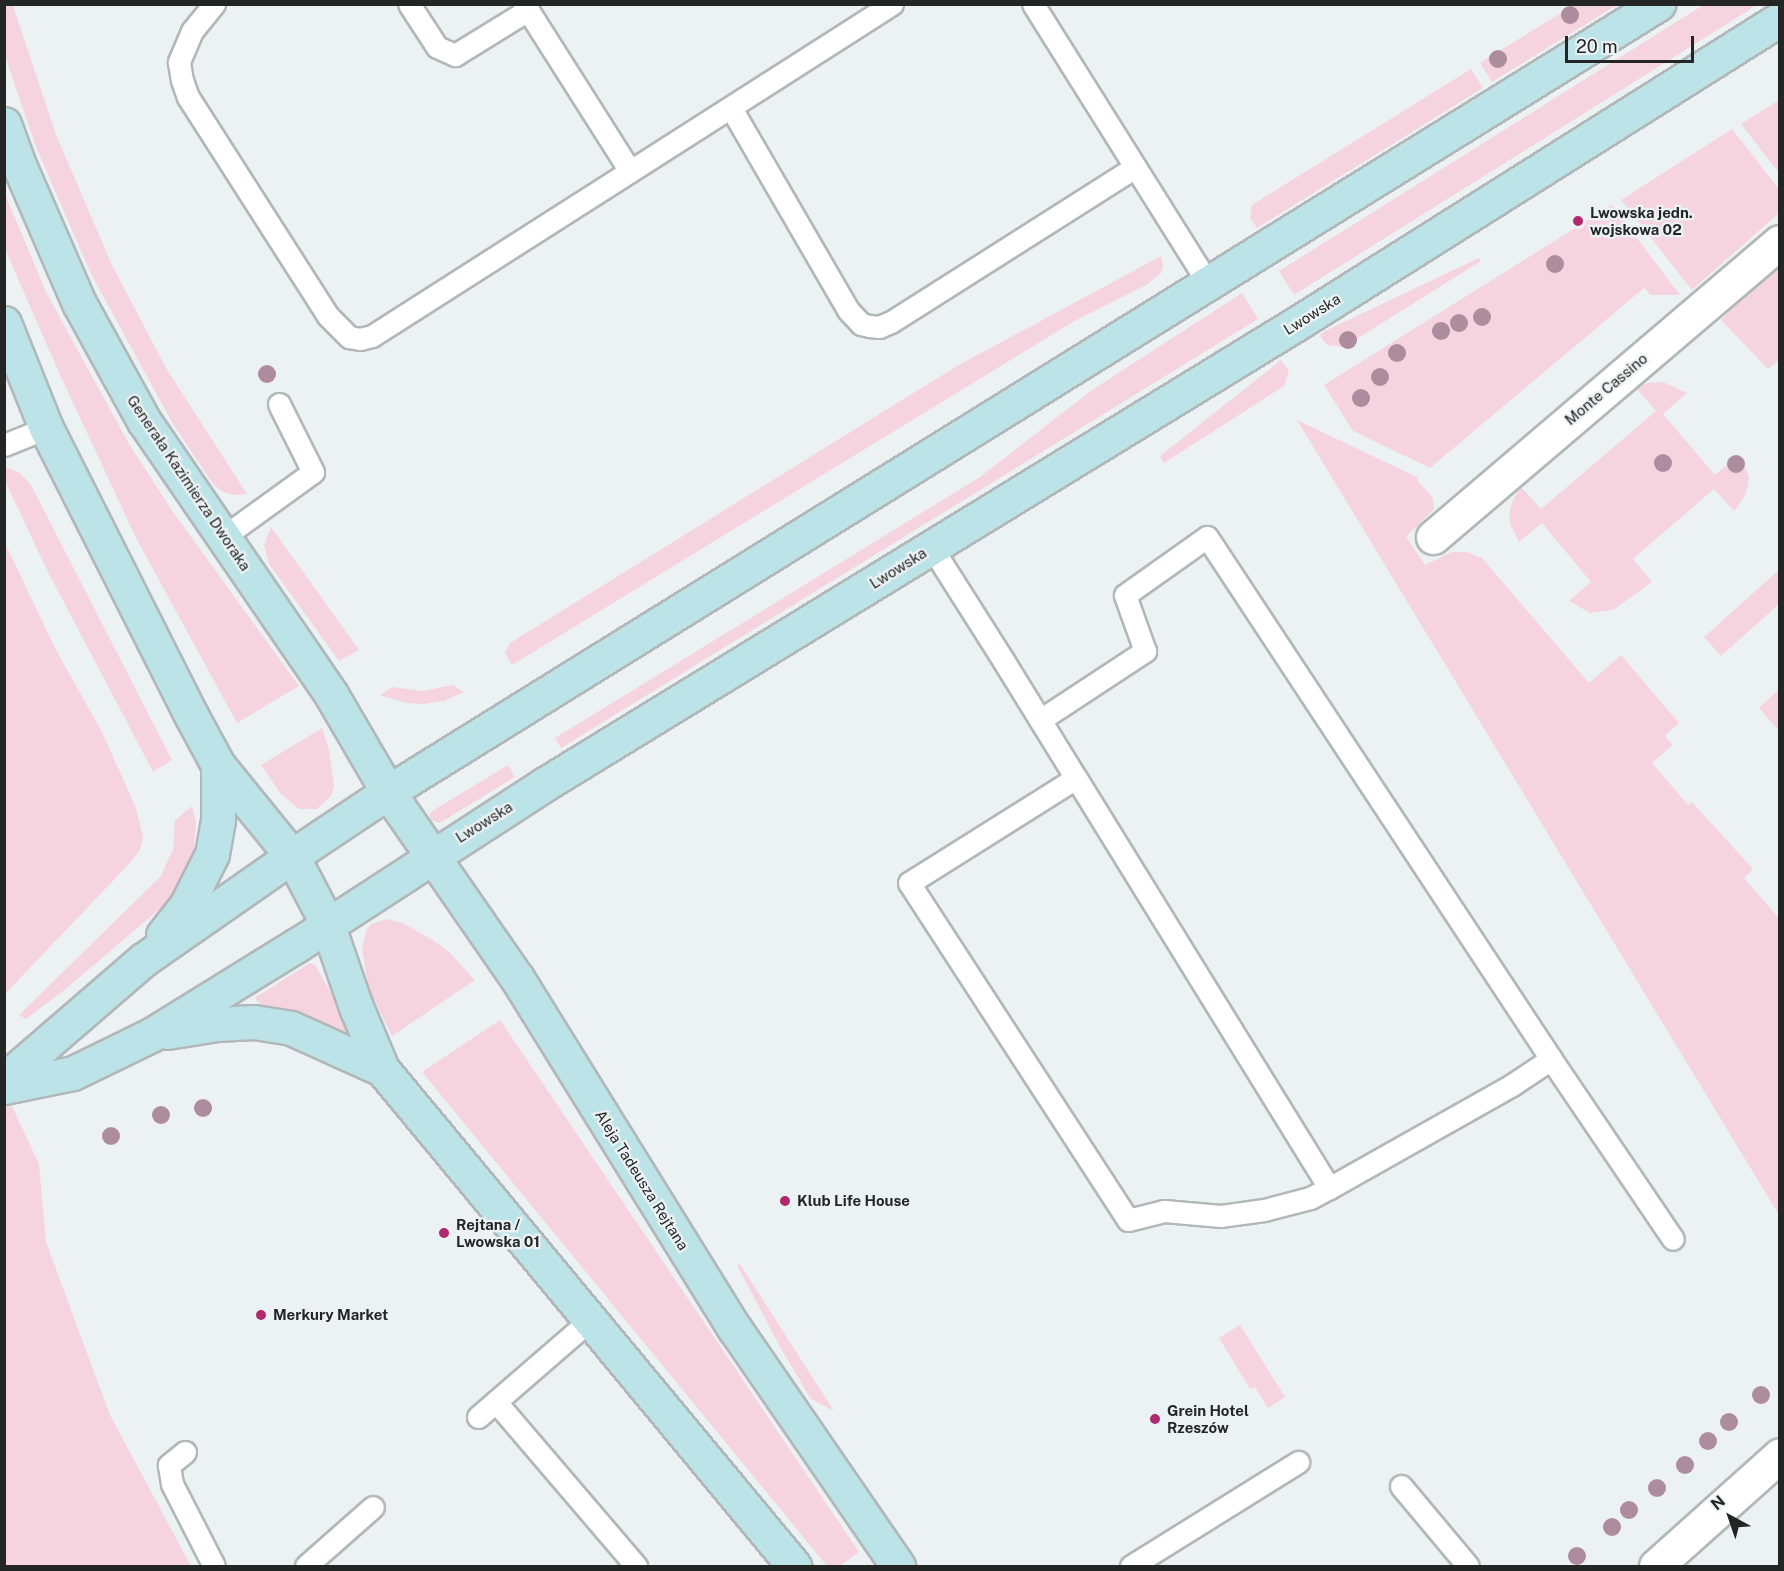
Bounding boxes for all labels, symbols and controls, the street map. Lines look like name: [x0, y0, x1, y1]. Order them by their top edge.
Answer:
scale bar: [1568, 24, 1697, 62]
text: 20 m: [1576, 36, 1618, 57]
place label: Lwowska jedn. wojskowa 02: [1590, 203, 1693, 238]
marker: Lwowska jedn. wojskowa 02: [1571, 214, 1585, 228]
street label: Lwowska: [1280, 289, 1344, 339]
street label: Monte Cassino: [1561, 349, 1651, 429]
street label: Generała Kazimierza Dworaka: [123, 392, 255, 574]
street label: Lwowska: [866, 543, 930, 593]
street label: Lwowska: [452, 797, 516, 847]
street label: Aleja Tadeusza Rejtana: [592, 1107, 692, 1253]
place label: Klub Life House: [797, 1192, 910, 1210]
marker: Klub Life House: [778, 1194, 792, 1208]
place label: Rejtana / Lwowska 01: [456, 1215, 540, 1250]
marker: Rejtana / Lwowska 01: [437, 1226, 451, 1240]
place label: Merkury Market: [273, 1306, 388, 1324]
marker: Merkury Market: [254, 1308, 268, 1322]
place label: Grein Hotel Rzeszów: [1167, 1401, 1249, 1436]
marker: Grein Hotel Rzeszów: [1148, 1412, 1162, 1426]
north arrow: [1700, 1487, 1760, 1547]
text: N: [1707, 1492, 1729, 1514]

